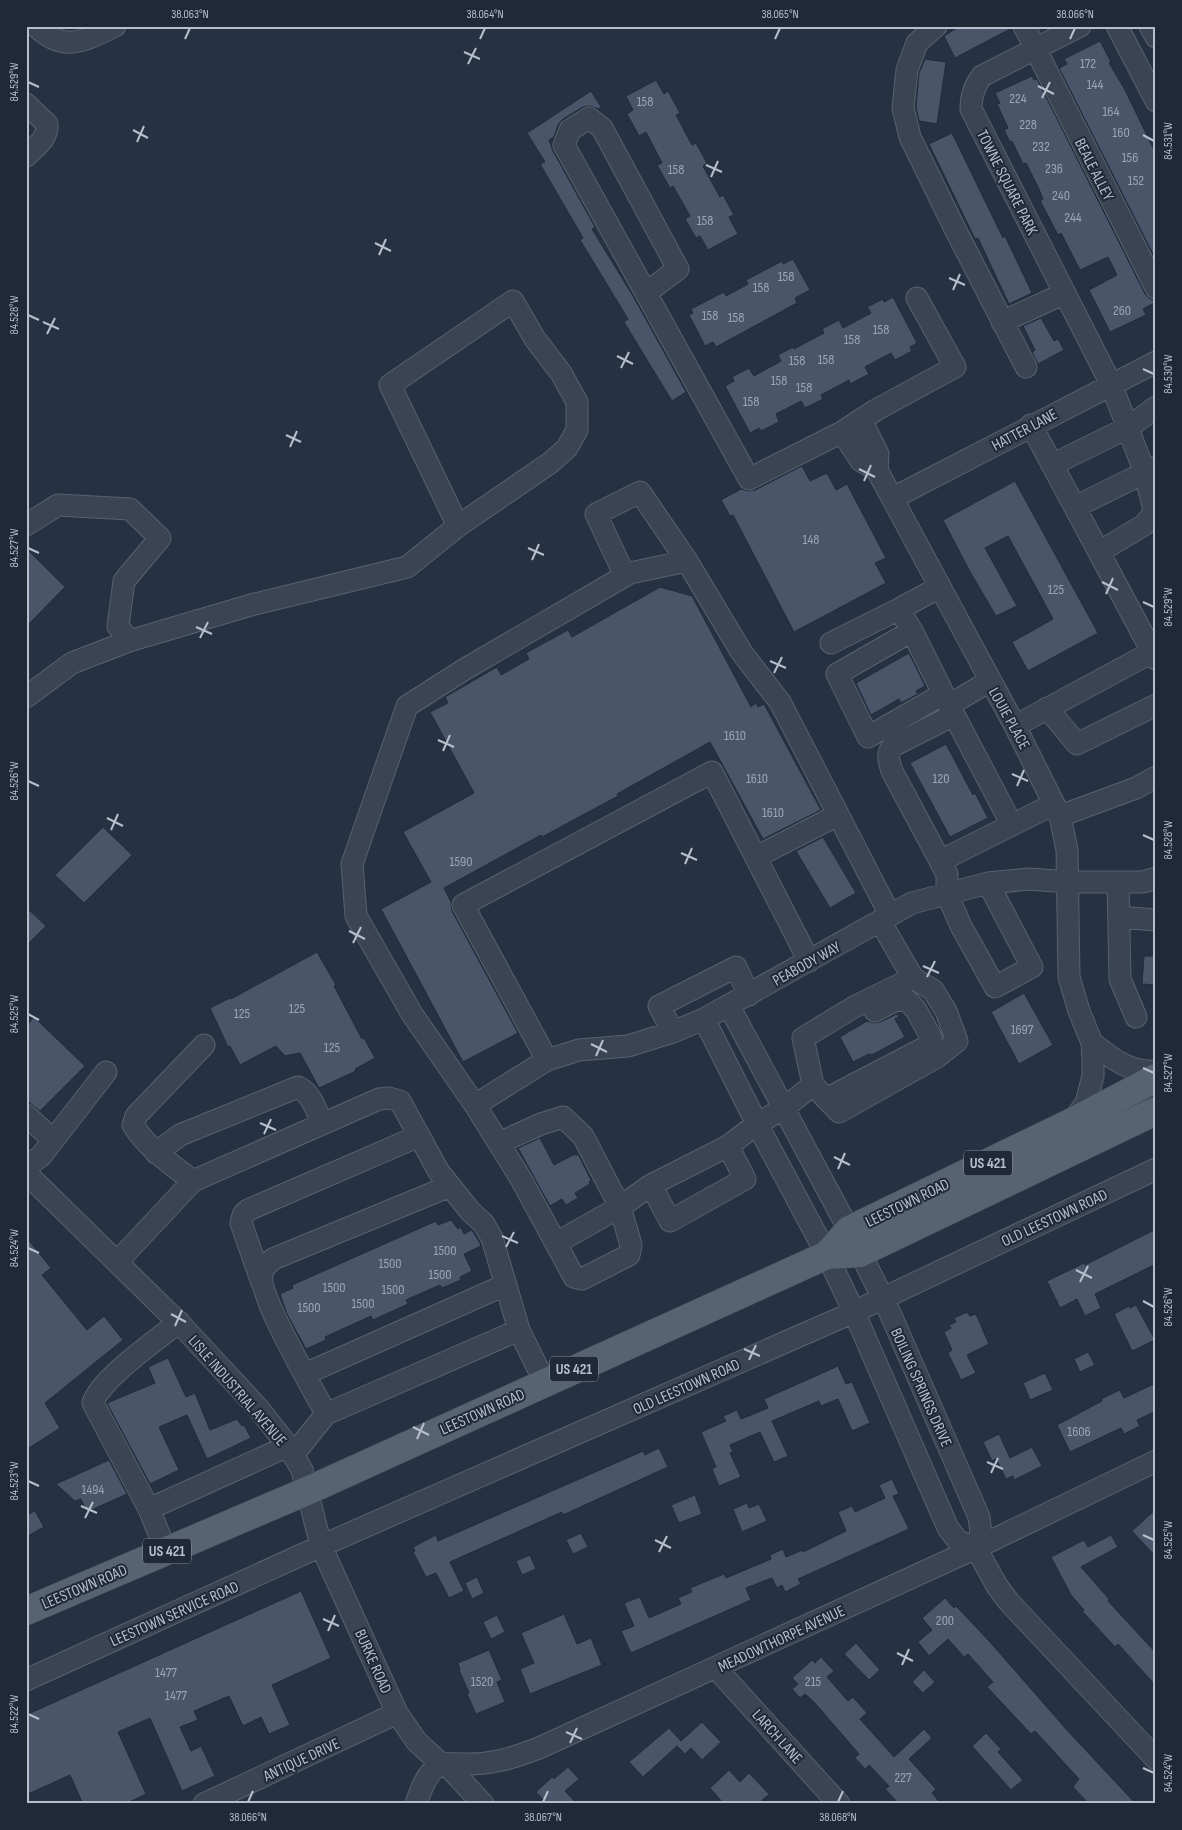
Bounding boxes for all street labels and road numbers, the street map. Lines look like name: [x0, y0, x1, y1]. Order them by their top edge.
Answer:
street label: TOWNE SQUARE PARK: [972, 127, 1042, 239]
street label: BEALE ALLEY: [1070, 135, 1118, 204]
street label: HATTER LANE: [989, 405, 1061, 456]
street label: LOUIE PLACE: [984, 685, 1033, 753]
street label: PEABODY WAY: [769, 938, 844, 991]
road number: US 421: [964, 1150, 1012, 1176]
street label: LEESTOWN ROAD: [863, 1175, 953, 1232]
street label: OLD LEESTOWN ROAD: [998, 1185, 1111, 1251]
street label: BOILING SPRINGS DRIVE: [886, 1325, 955, 1450]
street label: LISLE INDUSTRIAL AVENUE: [184, 1332, 290, 1450]
street label: OLD LEESTOWN ROAD: [630, 1355, 743, 1419]
road number: US 421: [550, 1356, 598, 1382]
street label: LEESTOWN ROAD: [437, 1385, 528, 1440]
road number: US 421: [143, 1538, 191, 1564]
street label: LEESTOWN ROAD: [39, 1561, 130, 1614]
street label: LEESTOWN SERVICE ROAD: [107, 1577, 242, 1651]
street label: MEADOWTHORPE AVENUE: [715, 1602, 848, 1677]
street label: BURKE ROAD: [350, 1626, 395, 1697]
street label: LARCH LANE: [748, 1706, 806, 1768]
street label: ANTIQUE DRIVE: [260, 1734, 343, 1787]

